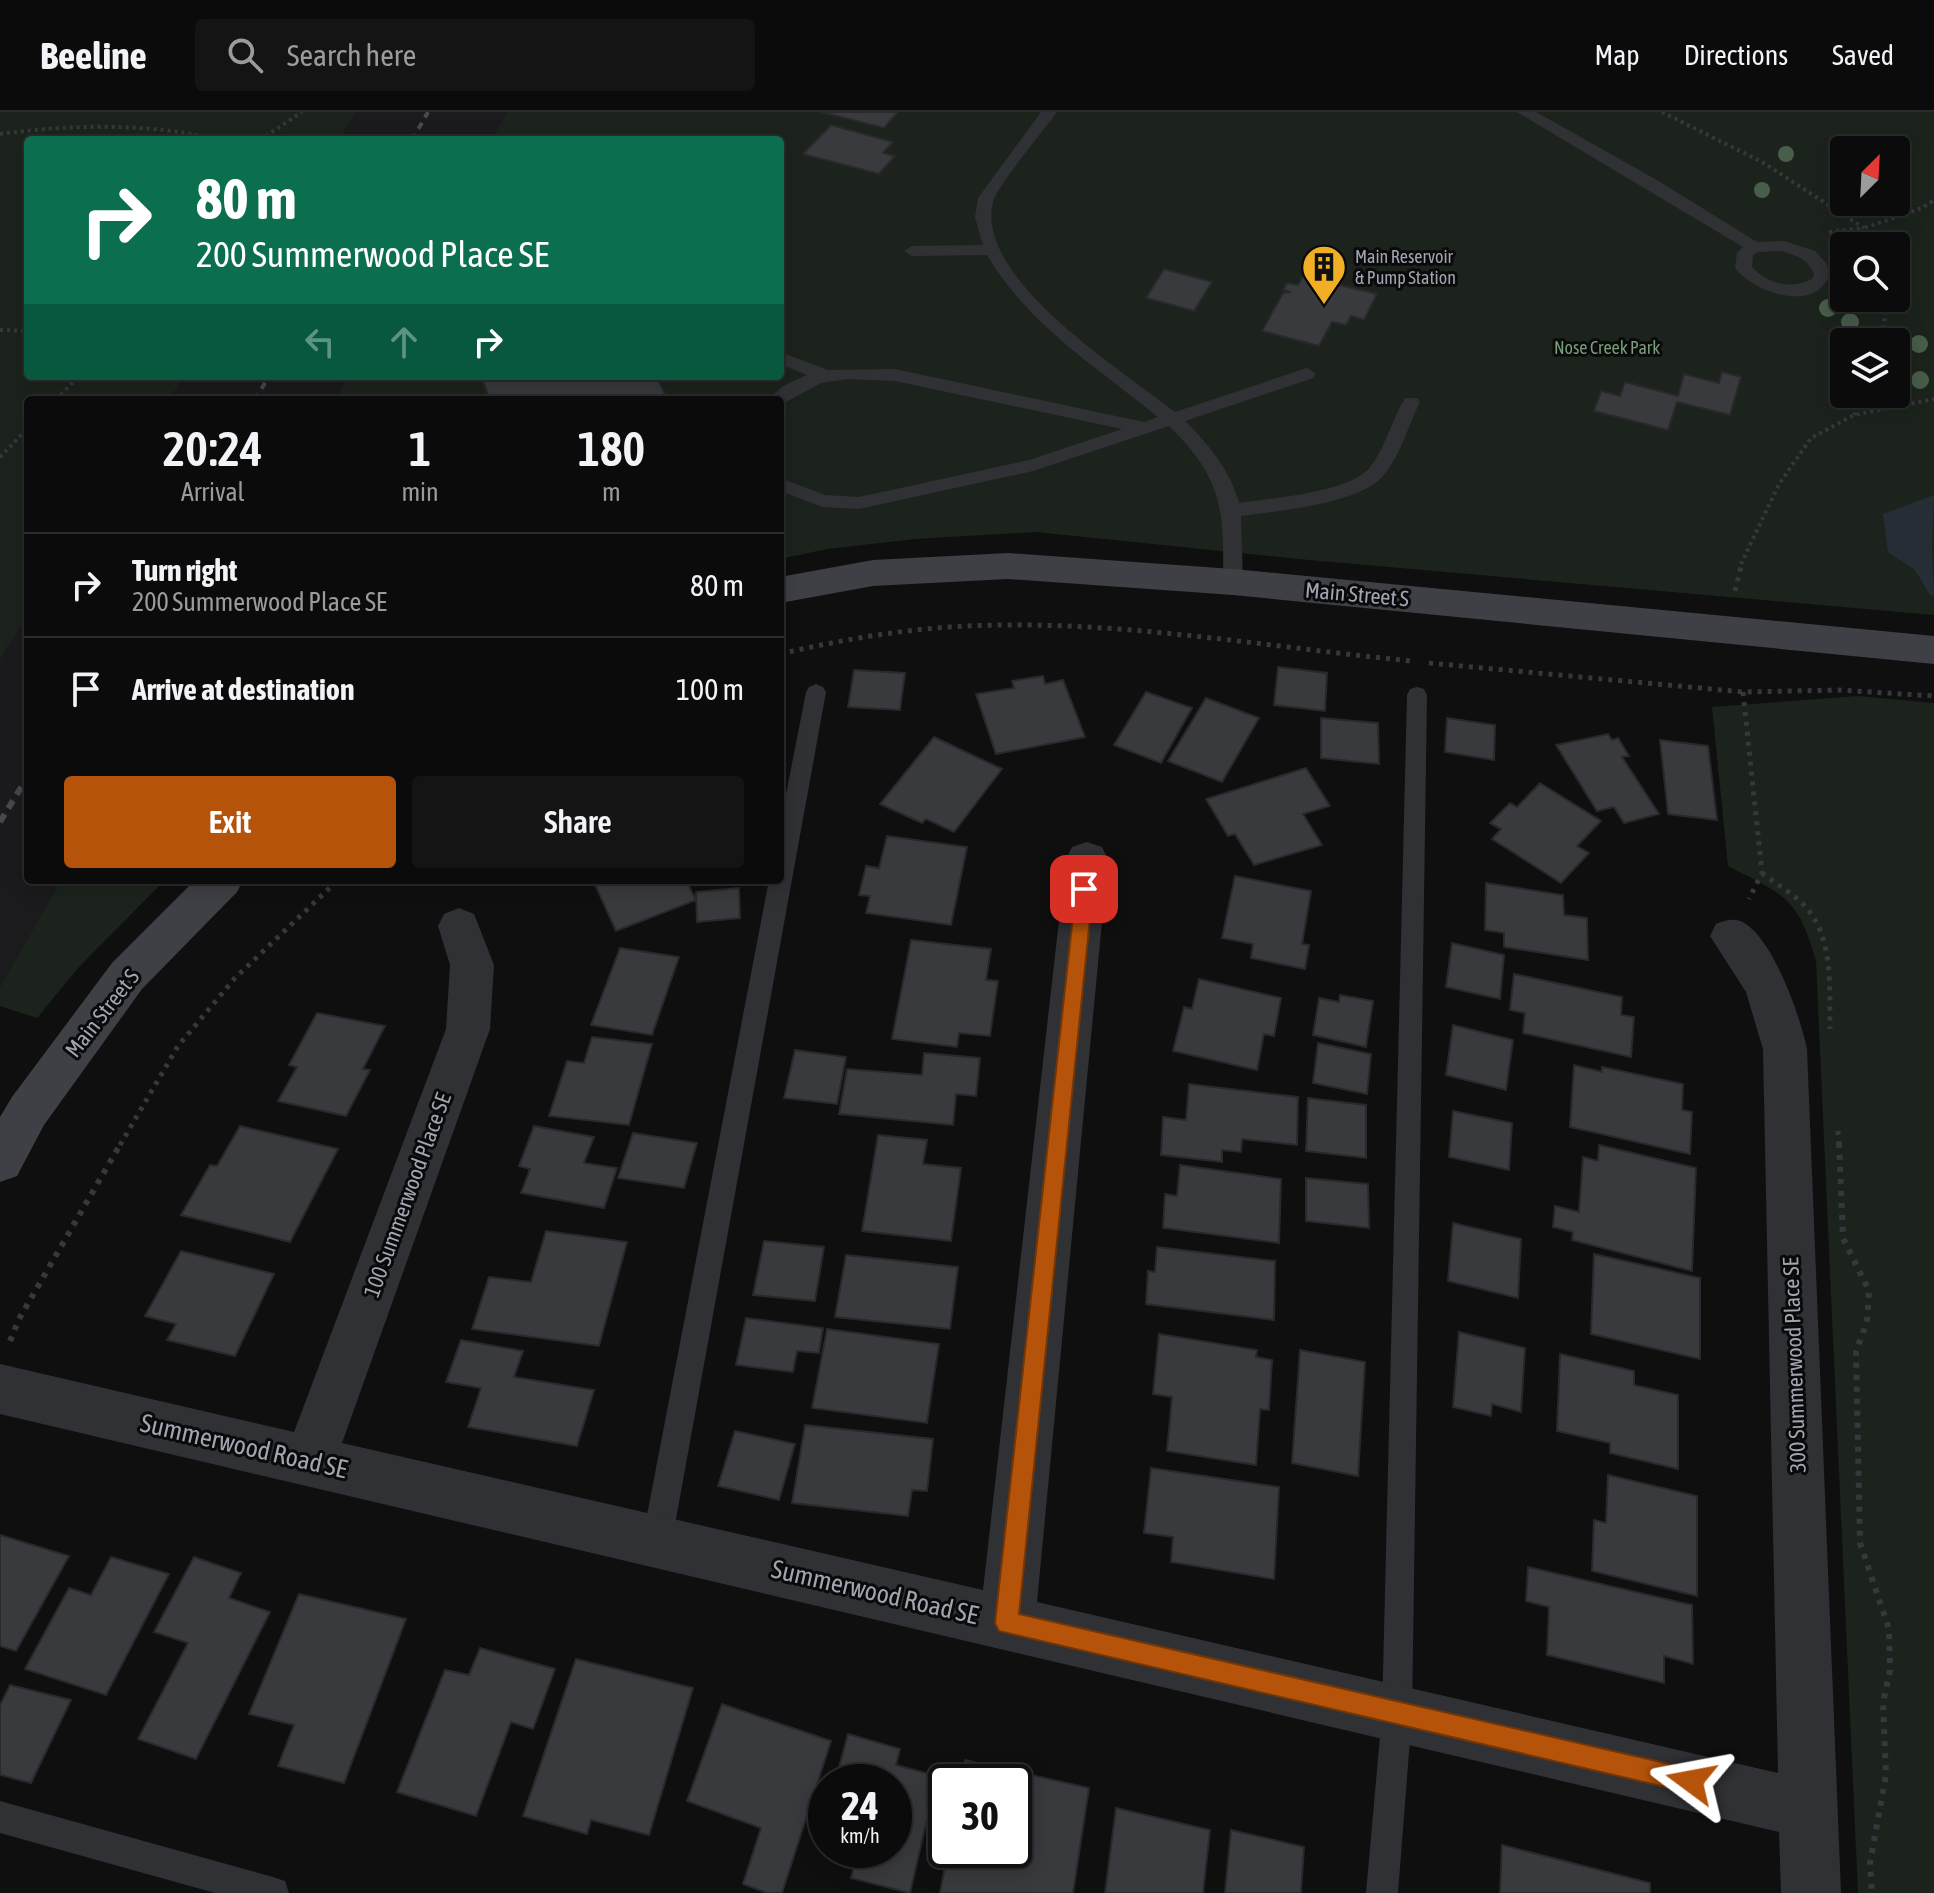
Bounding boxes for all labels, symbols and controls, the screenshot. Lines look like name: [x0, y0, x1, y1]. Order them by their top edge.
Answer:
search box: [195, 19, 755, 91]
icon: search: [223, 33, 267, 77]
text: Beeline: [40, 34, 147, 77]
text: Search here: [287, 38, 416, 72]
text: Map: [1595, 39, 1640, 71]
text: Directions: [1684, 39, 1788, 71]
text: Saved: [1832, 39, 1894, 71]
north arrow: [1830, 136, 1910, 216]
map controls: [1830, 136, 1910, 408]
text: 80 m: [196, 167, 297, 231]
icon: right: [64, 168, 168, 272]
button: search: [1830, 232, 1910, 312]
text: 200 Summerwood Place SE: [196, 233, 549, 275]
building icon: Main Reservoir & Pump Station: [1300, 243, 1348, 306]
place label: Main Reservoir & Pump Station: [1355, 246, 1456, 288]
icon: left: [298, 320, 342, 364]
icon: ahead: [382, 320, 426, 364]
icon: right: [466, 320, 510, 364]
button: layers: [1830, 328, 1910, 408]
park label: Nose Creek Park: [1554, 337, 1660, 358]
text: 20:24: [163, 421, 263, 476]
text: 1: [409, 421, 431, 476]
text: 180: [578, 421, 645, 476]
text: Arrival: [181, 477, 244, 507]
text: min: [401, 477, 439, 507]
text: m: [602, 477, 621, 507]
text: Turn right: [132, 553, 238, 587]
icon: right: [64, 563, 108, 607]
text: 80 m: [690, 568, 744, 602]
street label: Main Street S: [1304, 577, 1410, 611]
text: 200 Summerwood Place SE: [132, 587, 387, 617]
icon: arrive: [64, 667, 108, 711]
text: Arrive at destination: [132, 672, 354, 706]
text: 100 m: [676, 672, 744, 706]
button: Exit: [64, 776, 396, 868]
button: Share: [412, 776, 744, 868]
pin: [1050, 855, 1118, 923]
icon: arrive: [1062, 867, 1106, 911]
street label: Main Street S: [60, 964, 144, 1062]
street label: 100 Summerwood Place SE: [358, 1089, 456, 1301]
street label: 300 Summerwood Place SE: [1777, 1256, 1811, 1473]
street label: Summerwood Road SE: [138, 1408, 350, 1484]
street label: Summerwood Road SE: [769, 1554, 981, 1630]
position arrow: [1649, 1739, 1733, 1823]
speed limit sign: 30: [928, 1764, 1032, 1868]
text: 24: [841, 1783, 879, 1828]
text: km/h: [840, 1824, 880, 1847]

